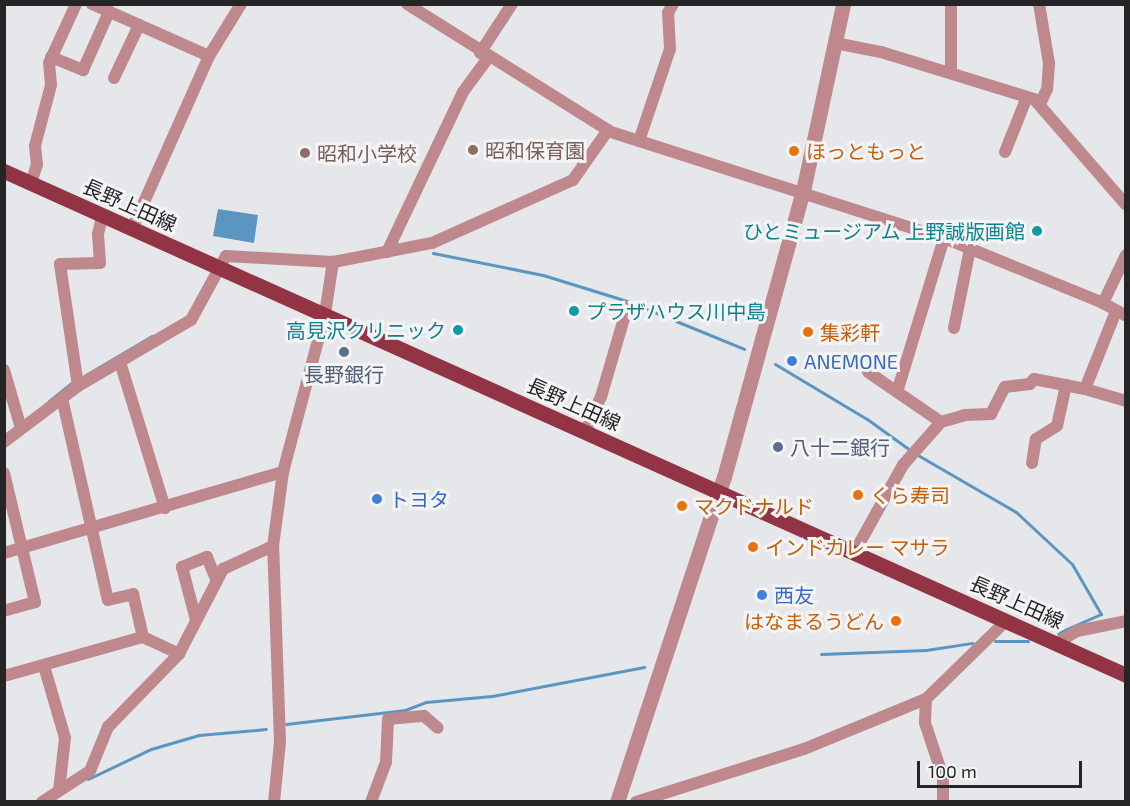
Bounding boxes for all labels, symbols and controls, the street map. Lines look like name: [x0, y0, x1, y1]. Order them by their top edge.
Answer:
place label: 昭和保育園: [485, 138, 585, 162]
place label: ほっともっと: [806, 139, 926, 163]
place label: 昭和小学校: [317, 141, 417, 165]
marker: 昭和保育園: [466, 143, 480, 157]
marker: ほっともっと: [787, 144, 801, 158]
marker: 昭和小学校: [298, 146, 312, 160]
street label: 長野上田線: [79, 174, 181, 236]
place label: ひとミュージアム 上野誠版画館: [741, 219, 1025, 243]
marker: ひとミュージアム 上野誠版画館: [1030, 224, 1044, 238]
place label: プラザハウス川中島: [586, 299, 766, 323]
marker: プラザハウス川中島: [567, 304, 581, 318]
place label: 高見沢クリニック: [286, 318, 446, 342]
place label: 集彩軒: [820, 320, 880, 344]
marker: 高見沢クリニック: [451, 323, 465, 337]
marker: 集彩軒: [801, 325, 815, 339]
marker: 長野銀行: [337, 345, 351, 359]
place label: ANEMONE: [804, 349, 898, 373]
marker: ANEMONE: [785, 354, 799, 368]
place label: 長野銀行: [304, 362, 384, 386]
street label: 長野上田線: [523, 373, 625, 435]
place label: 八十二銀行: [790, 435, 890, 459]
marker: 八十二銀行: [771, 440, 785, 454]
place label: くら寿司: [870, 483, 950, 507]
place label: トヨタ: [389, 487, 449, 511]
marker: くら寿司: [851, 488, 865, 502]
marker: トヨタ: [370, 492, 384, 506]
place label: マクドナルド: [694, 494, 814, 518]
marker: マクドナルド: [675, 499, 689, 513]
place label: インドカレー マサラ: [765, 535, 949, 559]
marker: インドカレー マサラ: [746, 540, 760, 554]
street label: 長野上田線: [966, 571, 1068, 633]
place label: 西友: [774, 583, 814, 607]
marker: 西友: [755, 588, 769, 602]
place label: はなまるうどん: [744, 609, 884, 633]
marker: はなまるうどん: [889, 614, 903, 628]
scale bar: [920, 749, 1085, 787]
text: 100 m: [928, 760, 977, 782]

